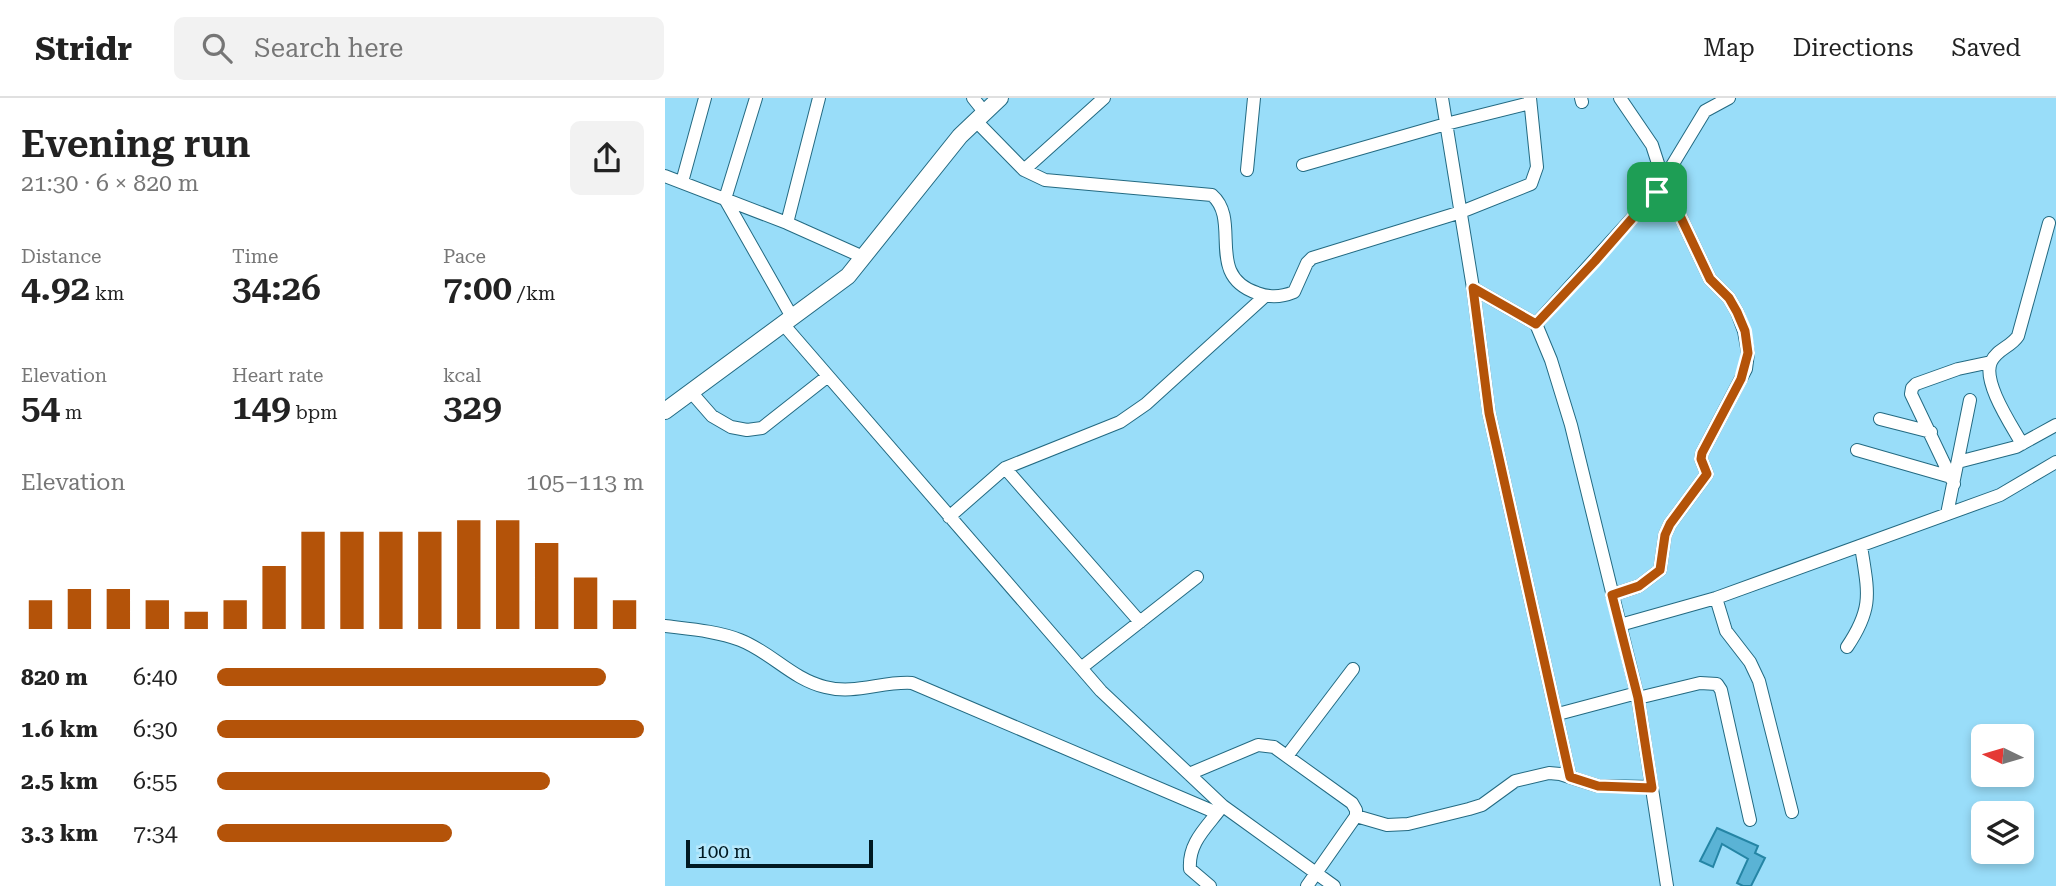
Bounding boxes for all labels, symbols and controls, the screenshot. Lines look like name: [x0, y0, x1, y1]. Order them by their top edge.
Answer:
search box: [174, 17, 664, 80]
text: Stridr: [35, 29, 132, 68]
icon: search: [198, 29, 236, 67]
text: Search here: [254, 33, 403, 63]
text: Map: [1703, 34, 1755, 62]
text: Directions: [1793, 34, 1913, 62]
text: Saved: [1951, 34, 2021, 62]
button: share: [570, 121, 644, 195]
text: Evening run: [21, 122, 250, 166]
pin: [1627, 162, 1687, 222]
text: 21:30 · 6 × 820 m: [21, 170, 199, 197]
icon: arrive: [1638, 173, 1676, 211]
text: Distance: [21, 245, 101, 268]
text: Time: [232, 245, 279, 268]
text: Pace: [443, 245, 486, 268]
text: 4.92: [21, 268, 90, 309]
text: 34:26: [232, 268, 321, 309]
text: 7:00: [443, 268, 512, 309]
text: km: [90, 282, 124, 305]
text: /km: [512, 282, 555, 305]
text: Elevation: [21, 364, 107, 387]
text: Heart rate: [232, 364, 323, 387]
text: kcal: [443, 364, 481, 387]
text: 54: [21, 387, 60, 428]
text: 149: [232, 387, 291, 428]
text: 329: [443, 387, 502, 428]
text: m: [60, 401, 82, 424]
text: bpm: [291, 401, 338, 424]
text: Elevation: [21, 469, 125, 496]
text: 105–113 m: [526, 469, 644, 496]
text: 820 m: [21, 664, 88, 691]
text: 6:40: [133, 664, 178, 691]
text: 1.6 km: [21, 716, 98, 743]
text: 6:30: [133, 716, 178, 743]
north arrow: [1971, 724, 2033, 788]
map controls: [1971, 724, 2034, 864]
text: 2.5 km: [21, 768, 98, 795]
text: 6:55: [133, 768, 178, 795]
button: layers: [1971, 801, 2034, 864]
text: 3.3 km: [21, 820, 98, 847]
text: 7:34: [133, 820, 178, 847]
scale bar: [686, 837, 873, 869]
text: 100 m: [697, 840, 751, 863]

